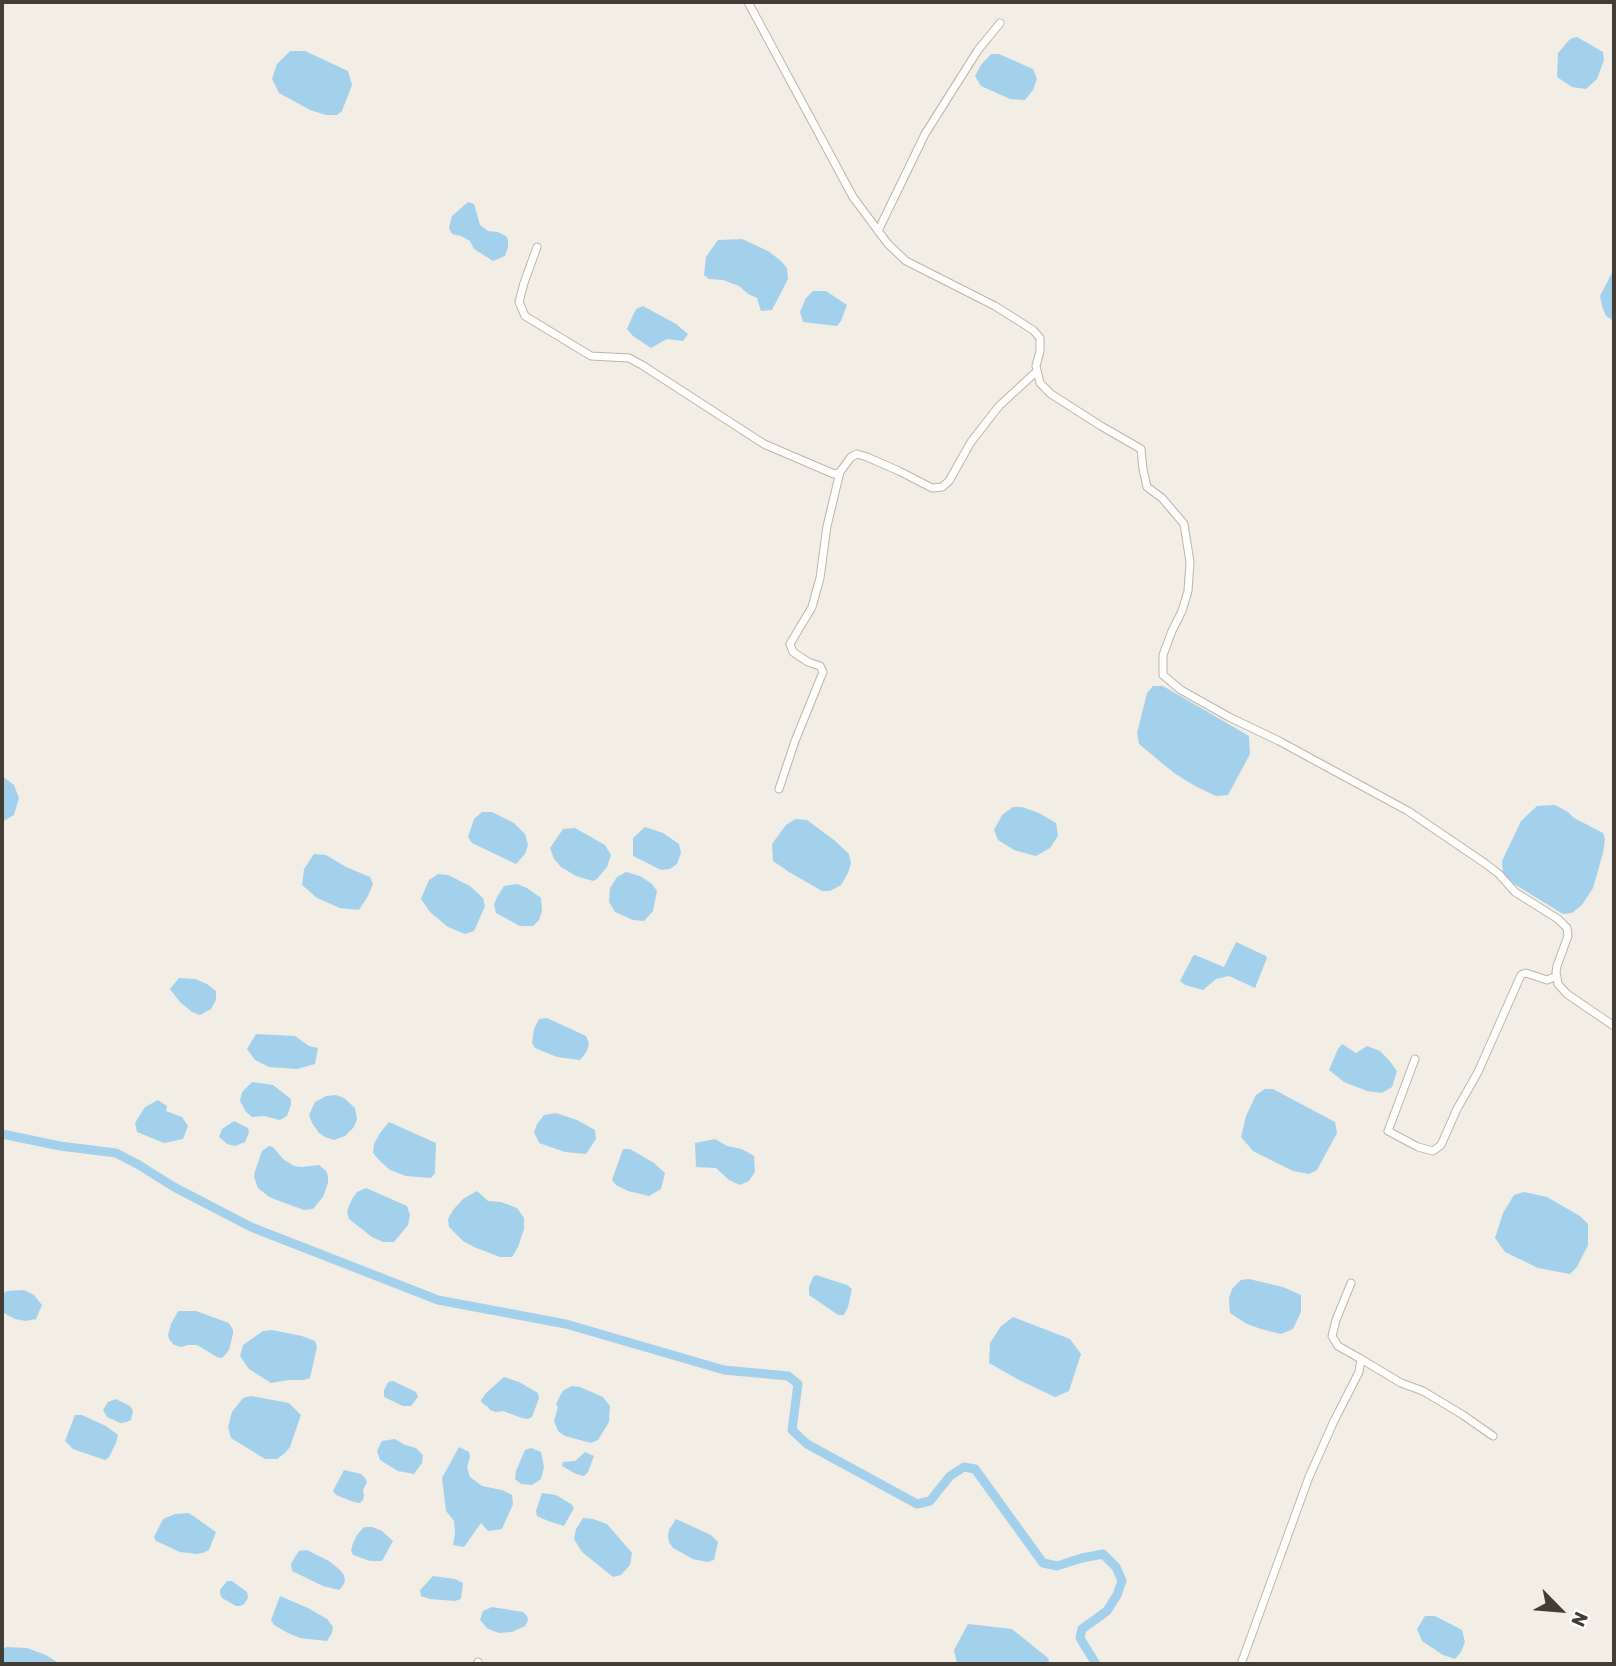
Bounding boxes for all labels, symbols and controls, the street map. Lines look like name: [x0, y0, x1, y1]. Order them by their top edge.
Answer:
north arrow: [1525, 1575, 1595, 1645]
text: N: [1566, 1608, 1593, 1630]

